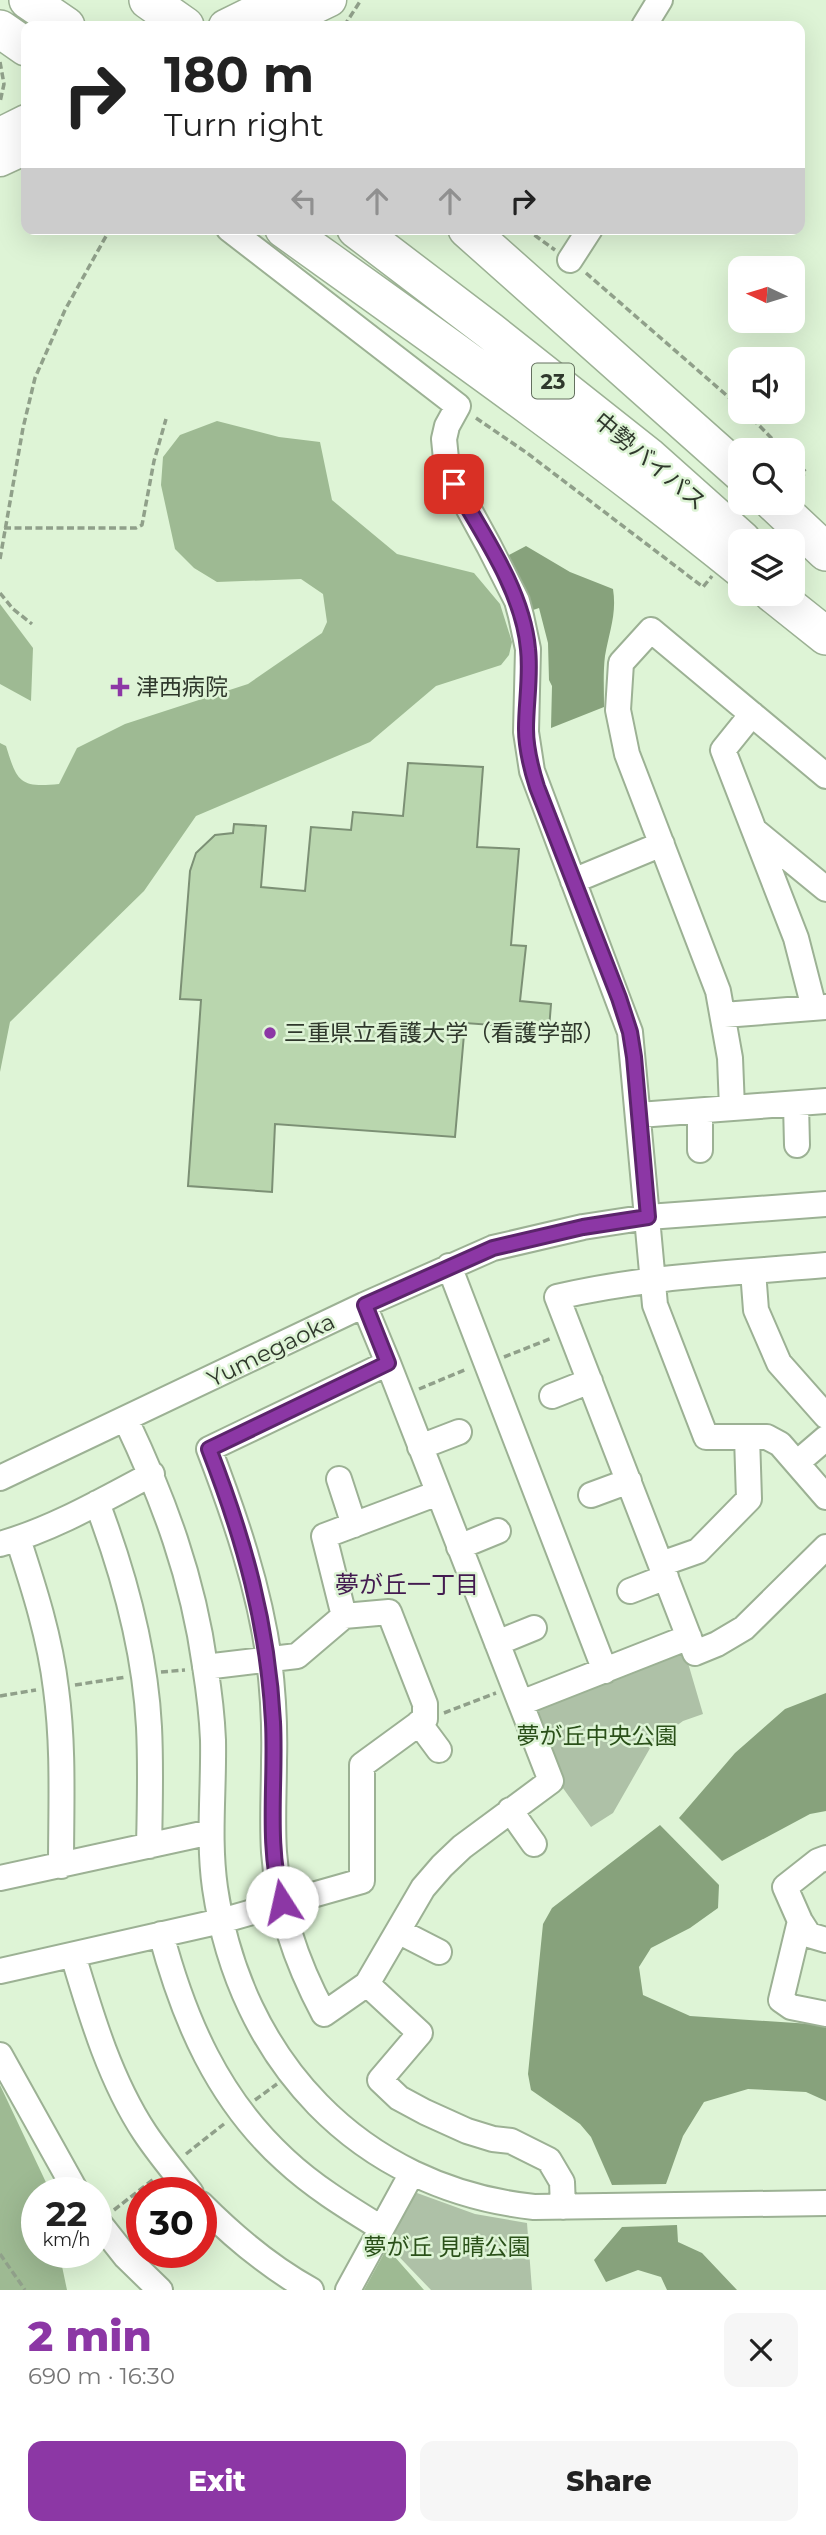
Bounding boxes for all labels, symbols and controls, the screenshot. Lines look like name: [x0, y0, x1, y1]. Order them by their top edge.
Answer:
text: 180 m: [164, 45, 314, 104]
icon: right: [49, 49, 140, 140]
text: Turn right: [164, 105, 324, 144]
icon: left: [285, 182, 323, 220]
icon: ahead: [358, 182, 396, 220]
icon: ahead: [431, 182, 469, 220]
icon: right: [504, 182, 542, 220]
north arrow: [728, 256, 805, 332]
map controls: [728, 256, 805, 606]
button: sound: [728, 347, 805, 424]
road number: 23: [532, 364, 574, 398]
street label: 中勢バイパス: [588, 406, 712, 516]
button: search: [728, 438, 805, 515]
pin: [424, 454, 484, 514]
icon: arrive: [435, 465, 473, 503]
button: layers: [728, 529, 805, 606]
place label: 津西病院: [136, 673, 228, 701]
marker: 津西病院: [110, 677, 130, 697]
place label: 三重県立看護大学（看護学部）: [284, 1019, 606, 1047]
marker: 三重県立看護大学（看護学部）: [262, 1025, 278, 1041]
street label: Yumegaoka: [203, 1307, 339, 1393]
district label: 夢が丘一丁目: [335, 1570, 479, 1599]
park label: 夢が丘中央公園: [517, 1722, 678, 1750]
position arrow: [245, 1865, 319, 1939]
speed limit sign: 30: [126, 2177, 217, 2268]
text: 22: [46, 2192, 87, 2235]
text: km/h: [42, 2229, 91, 2251]
park label: 夢が丘 見晴公園: [363, 2233, 531, 2261]
text: 2 min: [28, 2310, 152, 2362]
button: close: [724, 2313, 798, 2387]
text: 690 m · 16:30: [28, 2362, 175, 2390]
button: Exit: [28, 2441, 406, 2521]
button: Share: [420, 2441, 798, 2521]

